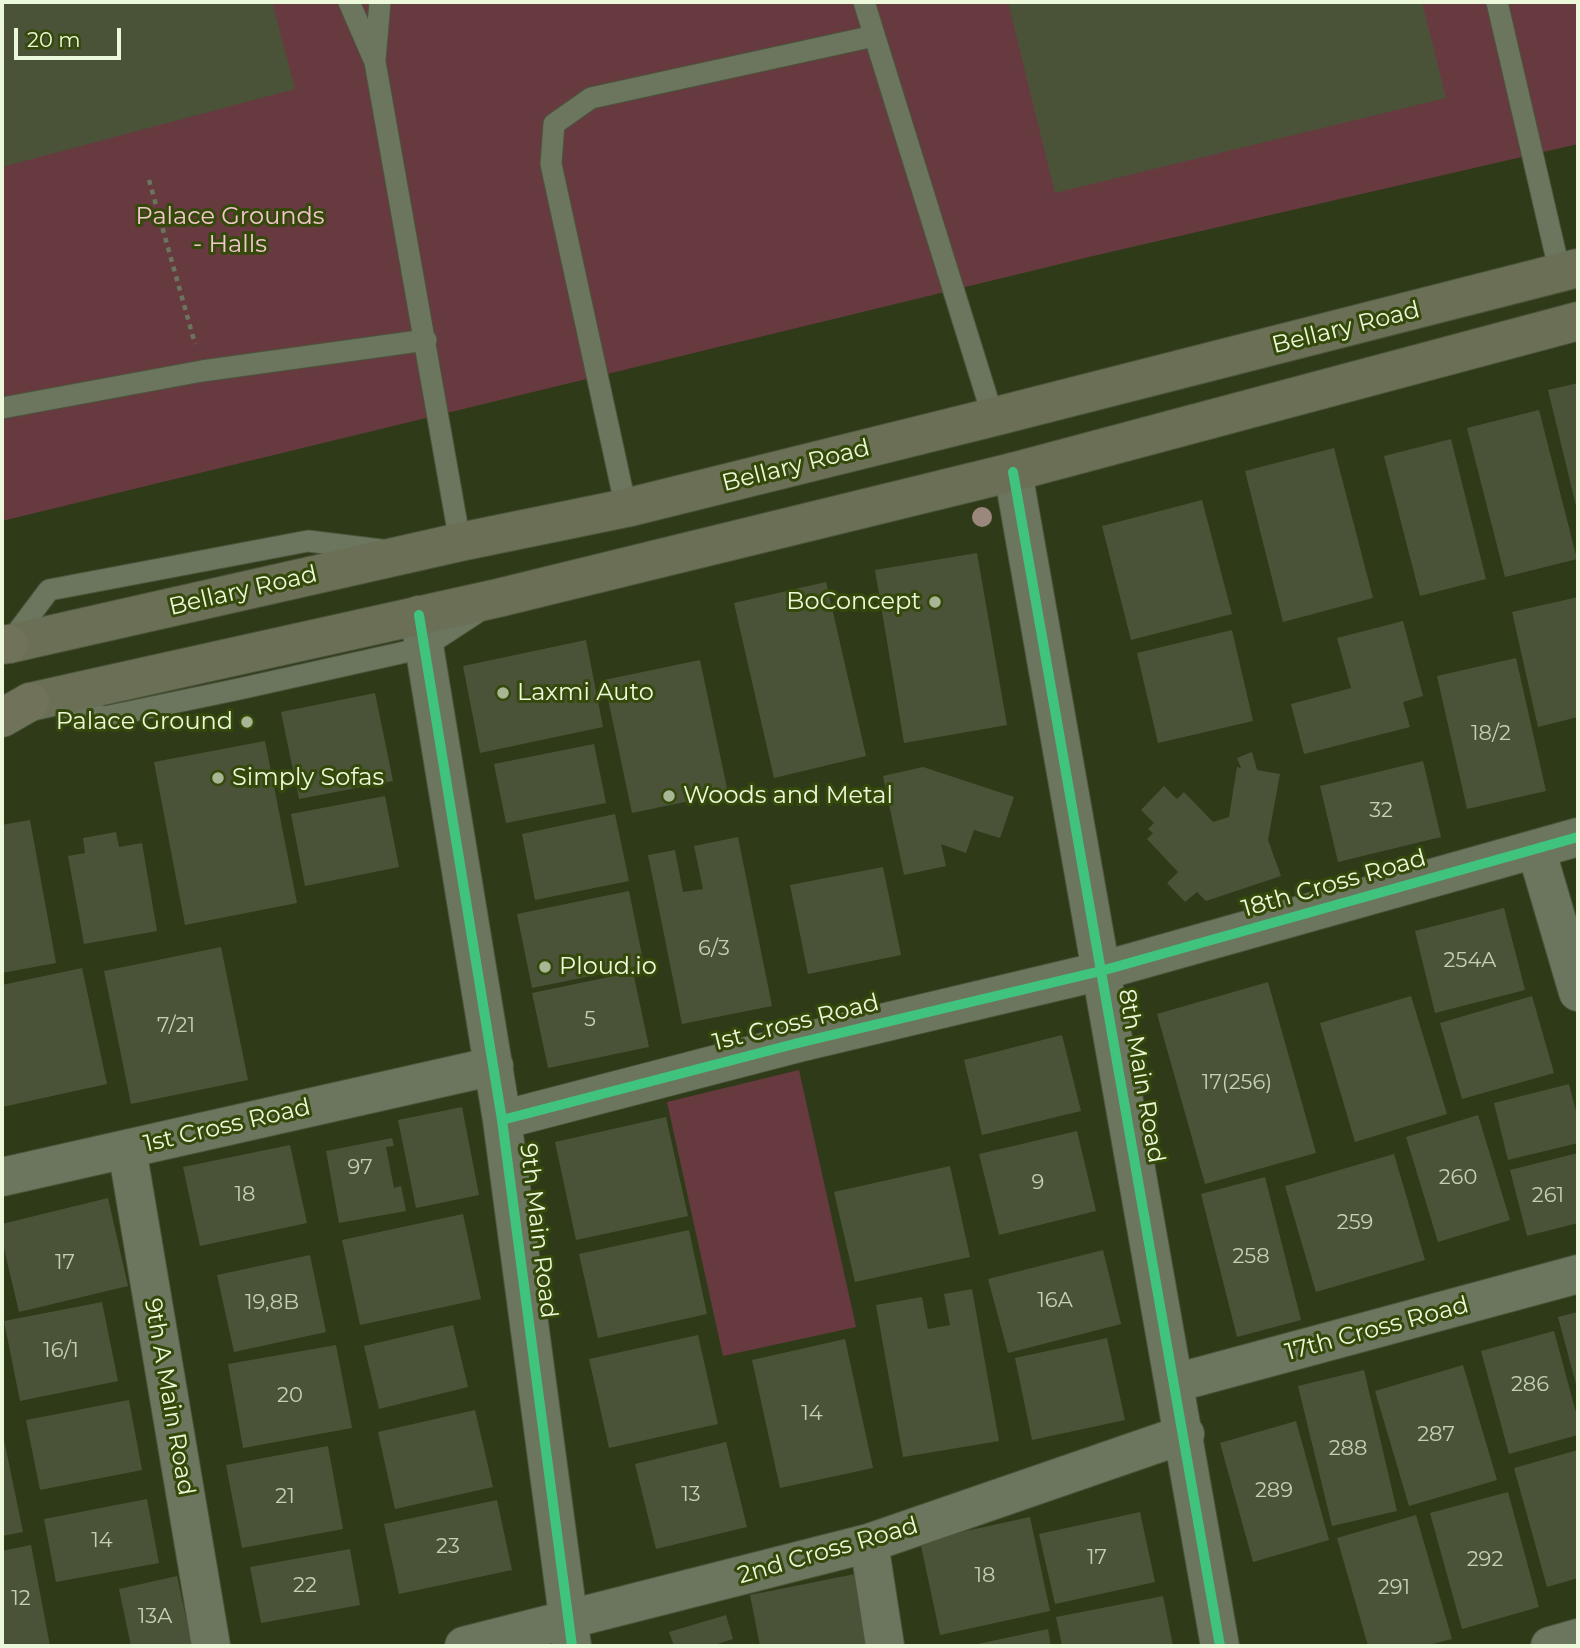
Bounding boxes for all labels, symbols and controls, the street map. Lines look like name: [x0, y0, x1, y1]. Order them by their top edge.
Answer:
scale bar: [18, 14, 124, 58]
text: 20 m: [27, 27, 81, 52]
park label: Palace Grounds - Halls: [136, 203, 324, 259]
street label: Bellary Road: [1269, 296, 1423, 360]
street label: Bellary Road: [719, 434, 873, 498]
street label: Bellary Road: [166, 560, 320, 622]
place label: BoConcept: [786, 588, 921, 616]
marker: BoConcept: [927, 594, 943, 610]
place label: Laxmi Auto: [517, 679, 654, 707]
marker: Laxmi Auto: [495, 685, 511, 701]
place label: Palace Ground: [56, 708, 233, 736]
marker: Palace Ground: [239, 714, 255, 730]
house number: 18/2: [1471, 721, 1511, 747]
place label: Simply Sofas: [232, 764, 384, 792]
marker: Simply Sofas: [210, 770, 226, 786]
place label: Woods and Metal: [683, 782, 893, 810]
marker: Woods and Metal: [661, 788, 677, 804]
house number: 32: [1369, 798, 1393, 824]
street label: 18th Cross Road: [1239, 844, 1429, 924]
house number: 6/3: [698, 936, 730, 962]
house number: 254A: [1444, 948, 1496, 974]
place label: Ploud.io: [559, 953, 657, 981]
marker: Ploud.io: [537, 959, 553, 975]
street label: 8th Main Road: [1112, 987, 1170, 1165]
street label: 1st Cross Road: [710, 988, 882, 1058]
house number: 5: [584, 1007, 596, 1033]
house number: 7/21: [157, 1013, 195, 1039]
house number: 17(256): [1202, 1070, 1272, 1096]
street label: 1st Cross Road: [141, 1093, 313, 1159]
street label: 9th Main Road: [513, 1142, 563, 1320]
house number: 97: [348, 1155, 372, 1181]
house number: 260: [1439, 1165, 1477, 1191]
house number: 9: [1032, 1170, 1044, 1196]
house number: 18: [235, 1182, 255, 1208]
house number: 261: [1532, 1183, 1564, 1209]
house number: 259: [1337, 1210, 1373, 1236]
house number: 258: [1232, 1244, 1270, 1270]
house number: 17: [55, 1250, 75, 1276]
house number: 16A: [1037, 1288, 1073, 1314]
house number: 19,8B: [245, 1290, 299, 1316]
street label: 17th Cross Road: [1282, 1291, 1472, 1367]
street label: 9th A Main Road: [138, 1296, 200, 1498]
house number: 16/1: [43, 1338, 79, 1364]
house number: 286: [1511, 1372, 1549, 1398]
house number: 20: [277, 1383, 303, 1409]
house number: 14: [801, 1401, 823, 1427]
house number: 287: [1417, 1422, 1455, 1448]
house number: 288: [1329, 1436, 1367, 1462]
house number: 289: [1255, 1478, 1293, 1504]
house number: 13: [681, 1482, 701, 1508]
house number: 21: [275, 1484, 295, 1510]
street label: 2nd Cross Road: [735, 1511, 921, 1591]
house number: 14: [91, 1528, 113, 1554]
house number: 23: [436, 1534, 460, 1560]
house number: 17: [1087, 1545, 1107, 1571]
house number: 292: [1467, 1547, 1503, 1573]
house number: 18: [975, 1563, 995, 1589]
house number: 22: [293, 1573, 317, 1599]
house number: 291: [1378, 1575, 1410, 1601]
house number: 12: [11, 1586, 31, 1612]
house number: 13A: [138, 1604, 172, 1630]

